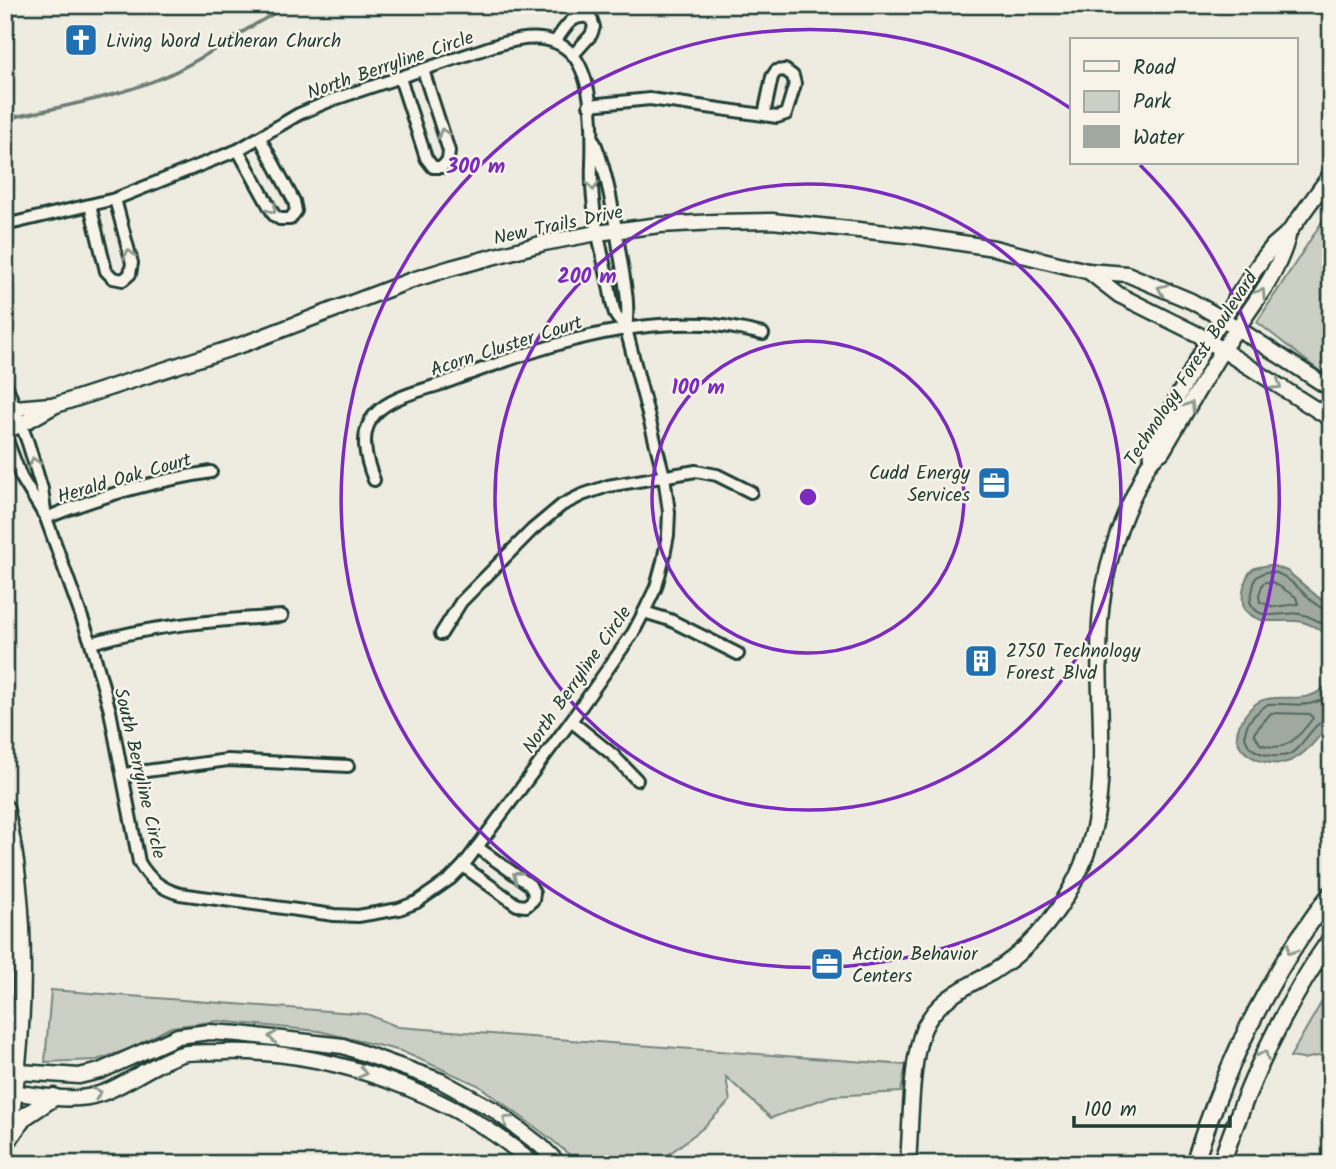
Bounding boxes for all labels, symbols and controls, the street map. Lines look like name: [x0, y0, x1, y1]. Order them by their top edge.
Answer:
church icon: Living Word Lutheran Church: [62, 21, 100, 59]
street label: North Berryline Circle: [303, 23, 478, 108]
place label: Living Word Lutheran Church: [106, 27, 341, 57]
legend: [1070, 38, 1298, 164]
text: Road: [1133, 52, 1176, 85]
text: Park: [1133, 86, 1171, 119]
text: Water: [1133, 122, 1185, 155]
one-way arrow: [437, 128, 452, 140]
text: 300 m: [446, 151, 505, 184]
one-way arrow: [585, 181, 600, 192]
street label: New Trails Drive: [491, 197, 626, 254]
one-way arrow: [264, 201, 276, 214]
one-way arrow: [122, 248, 137, 260]
text: 200 m: [557, 261, 617, 294]
street label: Technology Forest Boulevard: [1117, 265, 1266, 472]
one-way arrow: [1157, 283, 1169, 297]
one-way arrow: [1253, 288, 1266, 301]
street label: Acorn Cluster Court: [427, 308, 587, 386]
text: 100 m: [671, 372, 725, 405]
one-way arrow: [1269, 376, 1282, 389]
one-way arrow: [1182, 400, 1195, 413]
street label: Herald Oak Court: [54, 445, 196, 512]
one-way arrow: [27, 456, 42, 468]
place label: Cudd Energy Services: [869, 459, 971, 511]
office icon: Cudd Energy Services: [975, 464, 1013, 502]
centre of rings: [796, 485, 820, 509]
street label: North Berryline Circle: [515, 600, 640, 760]
place label: 2750 Technology Forest Blvd: [1006, 637, 1141, 689]
building icon: 2750 Technology Forest Blvd: [962, 642, 1000, 680]
street label: South Berryline Circle: [105, 685, 173, 862]
one-way arrow: [512, 871, 525, 884]
place label: Action Behavior Centers: [852, 940, 979, 992]
one-way arrow: [1287, 942, 1299, 955]
office icon: Action Behavior Centers: [808, 945, 846, 983]
one-way arrow: [267, 1030, 278, 1045]
one-way arrow: [1255, 1049, 1269, 1061]
one-way arrow: [356, 1065, 368, 1080]
scale bar: [1074, 1085, 1229, 1129]
one-way arrow: [90, 1087, 102, 1101]
text: 100 m: [1084, 1094, 1137, 1127]
one-way arrow: [502, 1116, 515, 1128]

